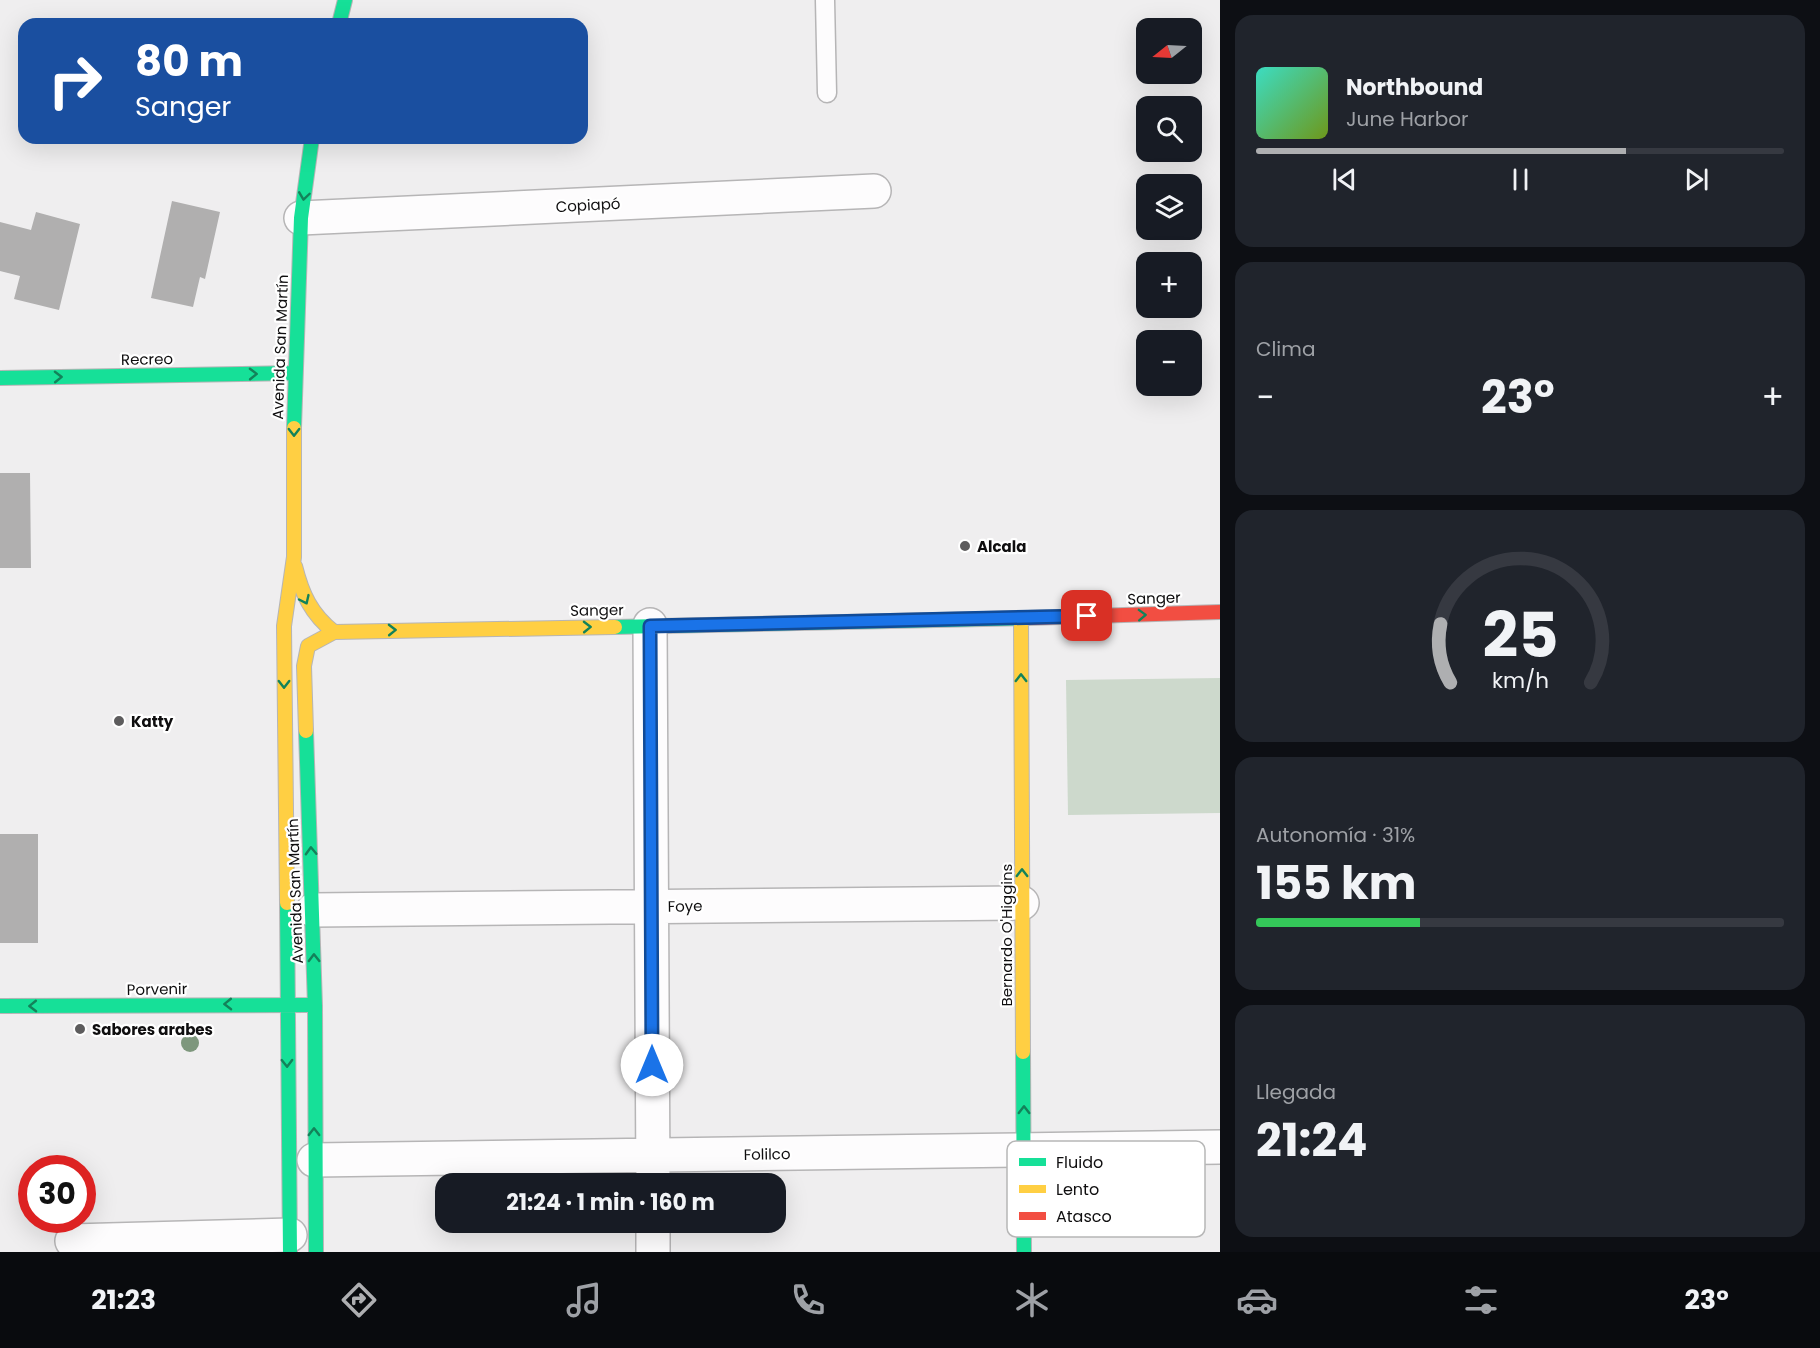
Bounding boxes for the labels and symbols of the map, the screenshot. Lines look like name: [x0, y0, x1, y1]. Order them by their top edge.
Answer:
north arrow: [1136, 18, 1202, 84]
one-way arrow: [298, 191, 310, 200]
street label: Copiapó: [555, 193, 621, 217]
street label: Avenida San Martín: [267, 274, 293, 420]
street label: Recreo: [121, 348, 173, 370]
one-way arrow: [249, 368, 258, 380]
one-way arrow: [54, 371, 63, 383]
one-way arrow: [288, 427, 300, 436]
place label: Alcala: [977, 536, 1026, 557]
marker: Alcala: [958, 539, 972, 553]
street label: Sanger: [1127, 587, 1182, 609]
pin: [1061, 590, 1112, 641]
one-way arrow: [298, 593, 310, 604]
street label: Sanger: [570, 599, 624, 621]
one-way arrow: [1138, 608, 1147, 621]
one-way arrow: [583, 620, 592, 633]
one-way arrow: [388, 624, 397, 637]
one-way arrow: [1015, 673, 1027, 682]
one-way arrow: [278, 680, 290, 689]
place label: Katty: [131, 711, 174, 732]
marker: Katty: [112, 714, 126, 728]
street label: Avenida San Martín: [282, 818, 308, 964]
one-way arrow: [304, 847, 317, 856]
street label: Bernardo O'Higgins: [996, 863, 1017, 1006]
one-way arrow: [1016, 868, 1028, 877]
street label: Foye: [667, 895, 703, 917]
one-way arrow: [307, 953, 320, 962]
street label: Porvenir: [127, 978, 188, 1000]
one-way arrow: [223, 998, 232, 1010]
one-way arrow: [28, 1000, 37, 1012]
place label: Sabores arabes: [92, 1019, 213, 1040]
marker: Sabores arabes: [73, 1022, 87, 1036]
position arrow: [620, 1033, 684, 1097]
one-way arrow: [281, 1058, 293, 1067]
one-way arrow: [1017, 1105, 1030, 1114]
one-way arrow: [308, 1128, 320, 1137]
legend: [1007, 1141, 1205, 1237]
street label: Folilco: [743, 1143, 791, 1165]
text: Fluido: [1056, 1151, 1103, 1174]
speed limit sign: 30: [18, 1155, 96, 1233]
text: Lento: [1056, 1178, 1099, 1201]
text: Atasco: [1056, 1205, 1112, 1228]

